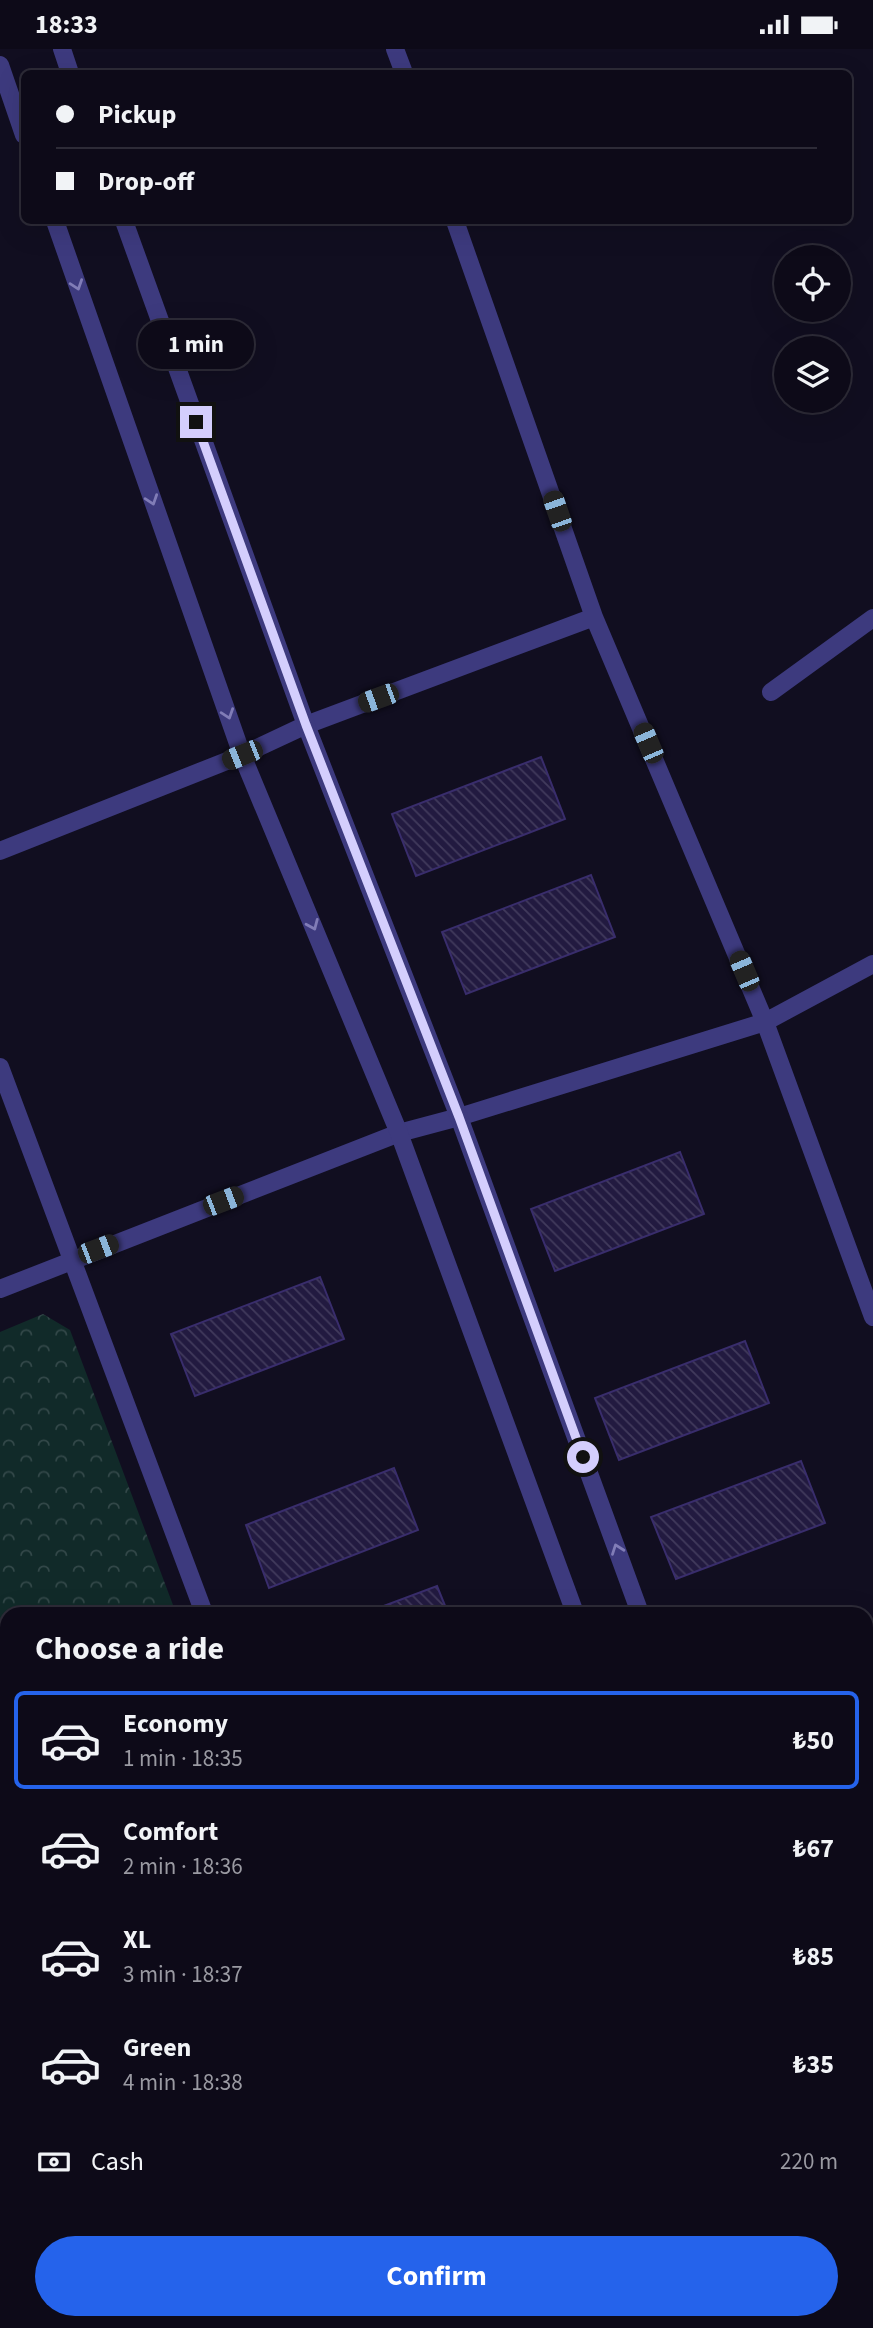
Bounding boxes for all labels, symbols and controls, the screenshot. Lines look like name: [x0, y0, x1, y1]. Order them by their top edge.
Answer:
text: 18:33: [35, 6, 98, 43]
text: Pickup: [98, 96, 176, 133]
text: Drop-off: [98, 163, 194, 200]
map controls: [774, 245, 851, 413]
button: locate: [774, 245, 851, 322]
one-way arrow: [69, 278, 83, 290]
callout: 1 min: [138, 321, 254, 369]
text: 1 min: [168, 328, 224, 361]
button: layers: [774, 336, 851, 413]
route end: [180, 406, 212, 438]
car: [541, 488, 574, 534]
one-way arrow: [144, 493, 158, 505]
car: [355, 681, 402, 715]
one-way arrow: [220, 708, 234, 720]
car: [631, 720, 666, 766]
car: [219, 737, 266, 773]
one-way arrow: [304, 919, 318, 931]
car: [727, 948, 762, 994]
car: [200, 1184, 247, 1218]
car: [75, 1232, 122, 1266]
route start: [567, 1441, 599, 1473]
one-way arrow: [611, 1544, 625, 1556]
text: Choose a ride: [35, 1626, 224, 1672]
text: Economy: [123, 1705, 228, 1742]
icon: car: [39, 1709, 102, 1772]
text: ₺50: [793, 1722, 834, 1759]
text: 1 min · 18:35: [123, 1742, 243, 1775]
text: Comfort: [123, 1813, 218, 1850]
icon: car: [39, 1817, 102, 1880]
text: ₺67: [793, 1830, 834, 1867]
text: 2 min · 18:36: [123, 1850, 243, 1883]
text: XL: [123, 1921, 151, 1958]
icon: car: [39, 1925, 102, 1988]
text: ₺85: [793, 1938, 834, 1975]
text: 3 min · 18:37: [123, 1958, 243, 1991]
text: Green: [123, 2029, 191, 2066]
icon: car: [39, 2033, 102, 2096]
text: ₺35: [793, 2046, 834, 2083]
text: 4 min · 18:38: [123, 2066, 243, 2099]
icon: cash: [35, 2143, 73, 2181]
text: Cash: [91, 2143, 144, 2180]
text: 220 m: [780, 2145, 838, 2178]
button: Confirm: [35, 2236, 838, 2316]

